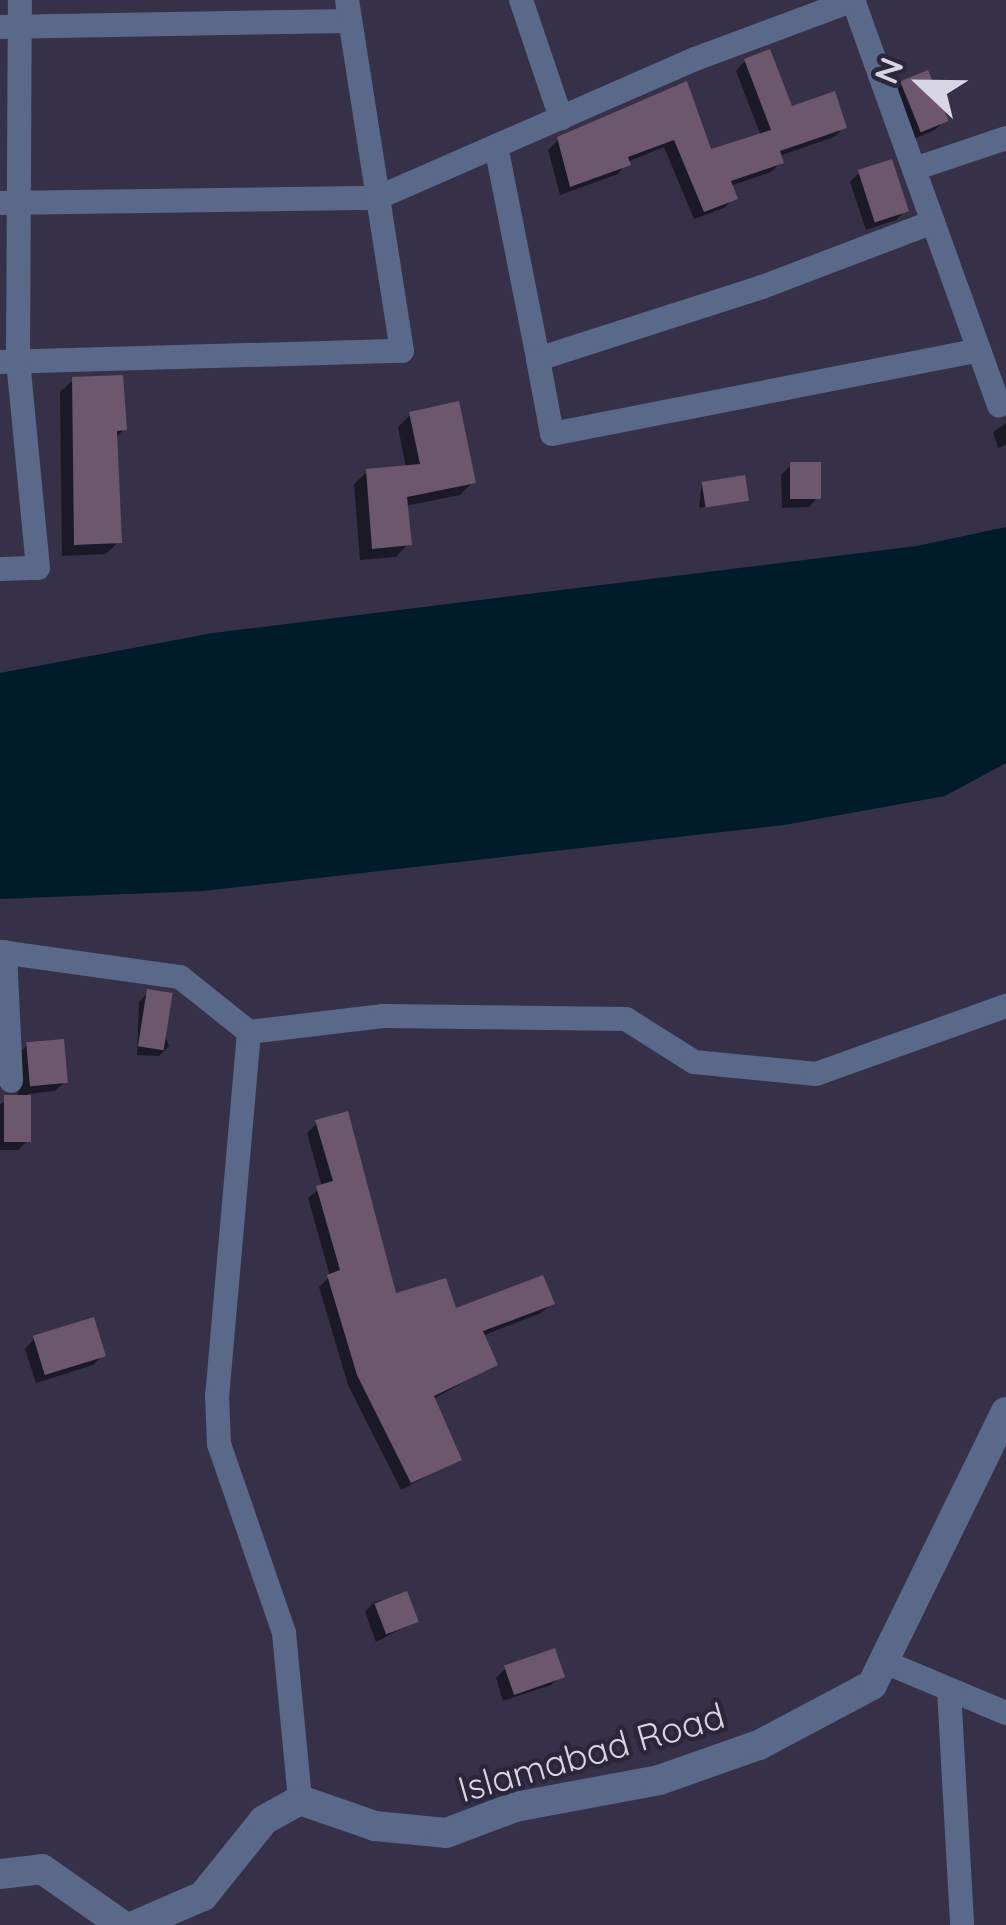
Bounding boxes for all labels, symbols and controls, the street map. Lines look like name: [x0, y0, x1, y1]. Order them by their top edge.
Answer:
north arrow: [862, 24, 982, 144]
text: N: [865, 51, 912, 89]
street label: Islamabad Road: [453, 1693, 729, 1811]

